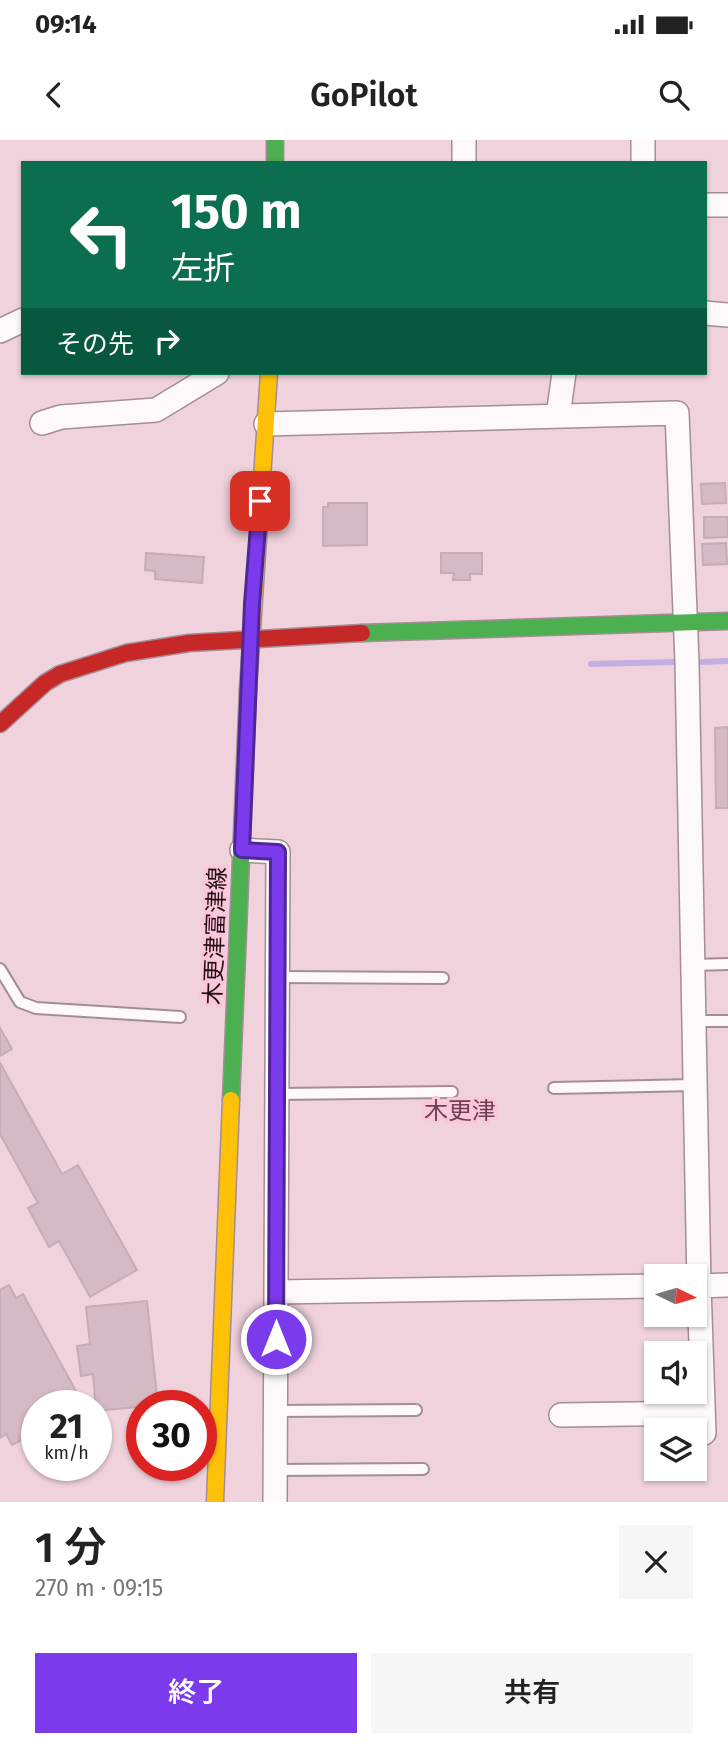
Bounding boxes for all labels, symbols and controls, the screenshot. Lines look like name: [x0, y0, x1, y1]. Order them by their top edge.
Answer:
text: 09:14: [35, 9, 97, 40]
icon: back: [35, 76, 73, 114]
text: GoPilot: [310, 76, 418, 114]
icon: search: [655, 76, 693, 114]
text: 150 m: [171, 182, 302, 241]
icon: left: [56, 189, 147, 280]
text: 左折: [171, 249, 235, 287]
icon: right: [148, 322, 186, 360]
text: その先: [56, 329, 134, 360]
pin: [230, 471, 290, 531]
icon: arrive: [241, 482, 279, 520]
street label: 木更津富津線: [199, 867, 231, 1005]
district label: 木更津: [424, 1097, 496, 1125]
north arrow: [644, 1264, 707, 1326]
map controls: [644, 1264, 707, 1481]
position arrow: [239, 1302, 313, 1376]
button: sound: [644, 1341, 707, 1404]
speed limit sign: 30: [126, 1390, 217, 1481]
text: 21: [50, 1405, 83, 1447]
button: layers: [644, 1418, 707, 1481]
text: km/h: [44, 1442, 89, 1464]
text: 1 分: [35, 1523, 106, 1573]
button: close: [619, 1525, 693, 1599]
text: 270 m · 09:15: [35, 1574, 163, 1602]
button: 終了: [35, 1653, 357, 1733]
button: 共有: [371, 1653, 693, 1733]

